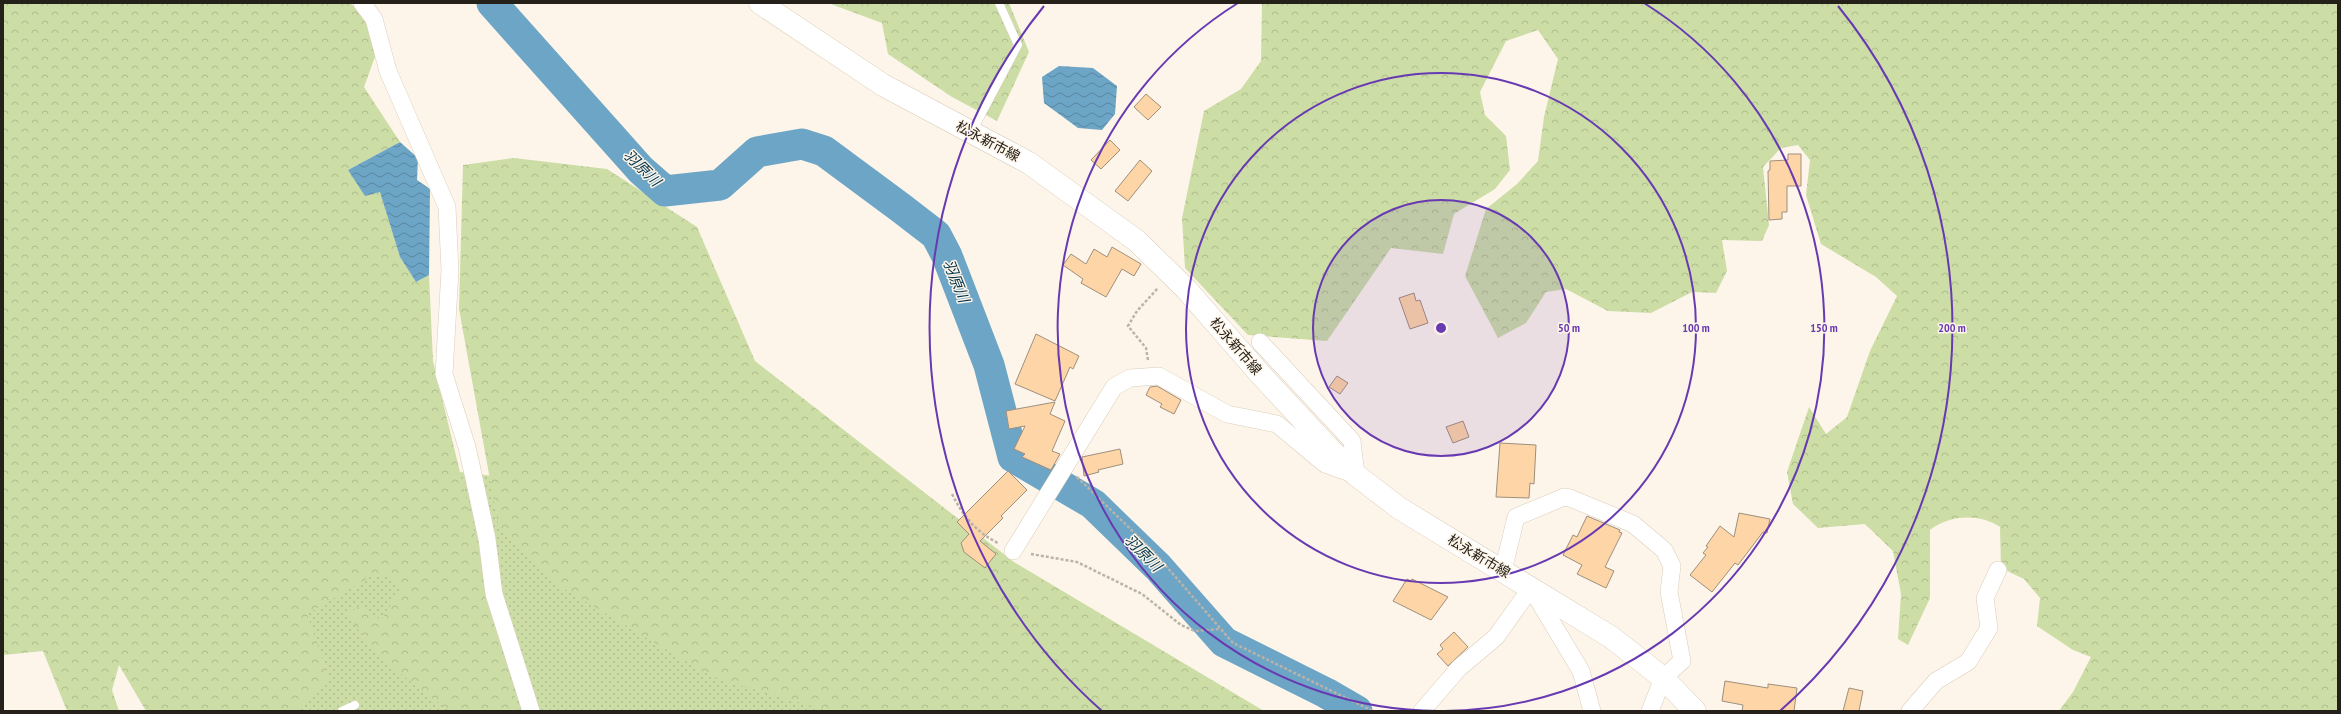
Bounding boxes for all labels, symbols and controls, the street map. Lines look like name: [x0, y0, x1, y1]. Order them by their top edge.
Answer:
street label: 松永新市線: [953, 117, 1023, 165]
water label: 羽原川: [620, 145, 666, 192]
water label: 羽原川: [939, 256, 974, 307]
street label: 松永新市線: [1206, 314, 1266, 378]
text: 50 m: [1558, 320, 1580, 335]
text: 100 m: [1682, 320, 1710, 335]
text: 150 m: [1810, 320, 1838, 335]
text: 200 m: [1938, 320, 1966, 335]
centre of rings: [1434, 321, 1448, 335]
water label: 羽原川: [1121, 530, 1167, 577]
street label: 松永新市線: [1444, 530, 1514, 582]

